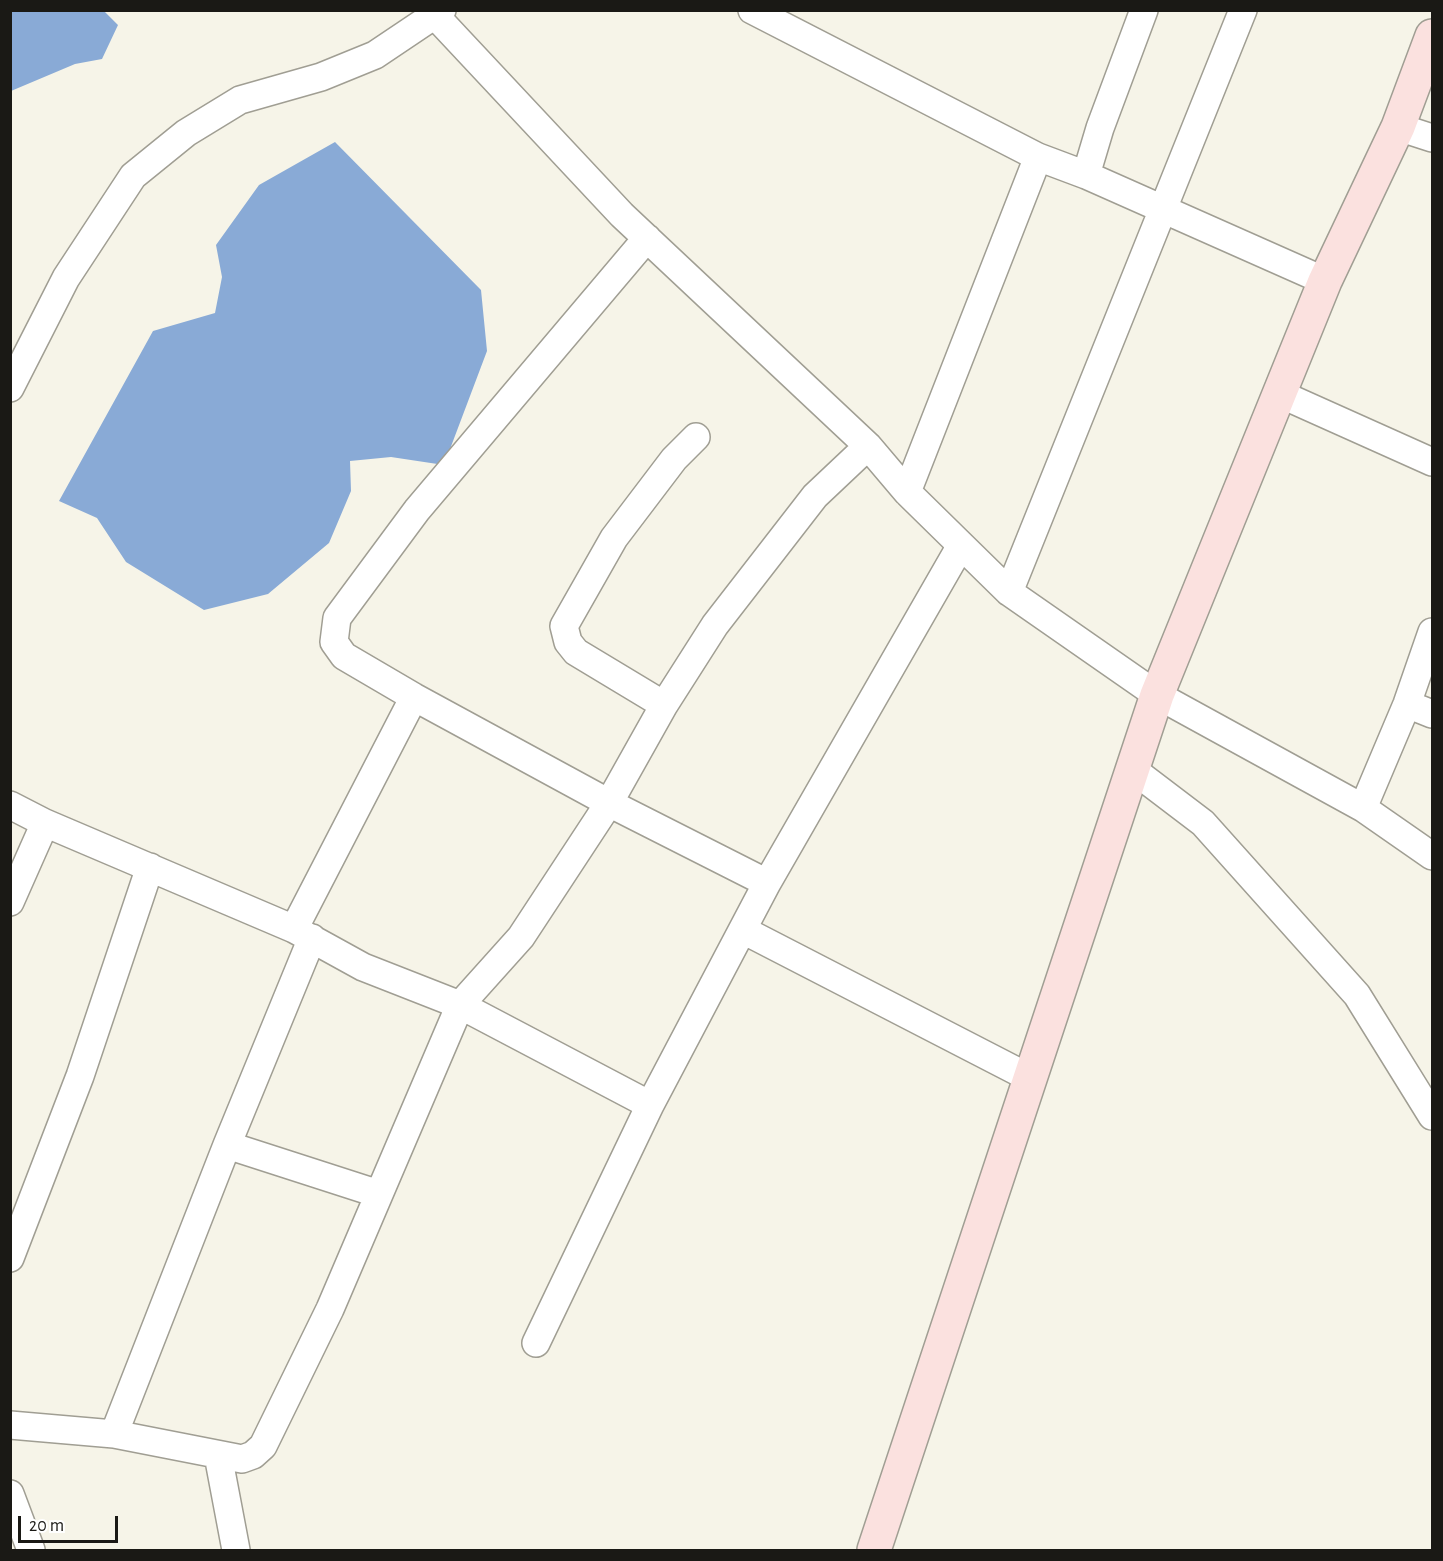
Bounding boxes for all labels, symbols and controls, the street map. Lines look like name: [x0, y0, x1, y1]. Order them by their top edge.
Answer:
scale bar: [21, 1504, 122, 1542]
text: 20 m: [29, 1517, 64, 1535]

